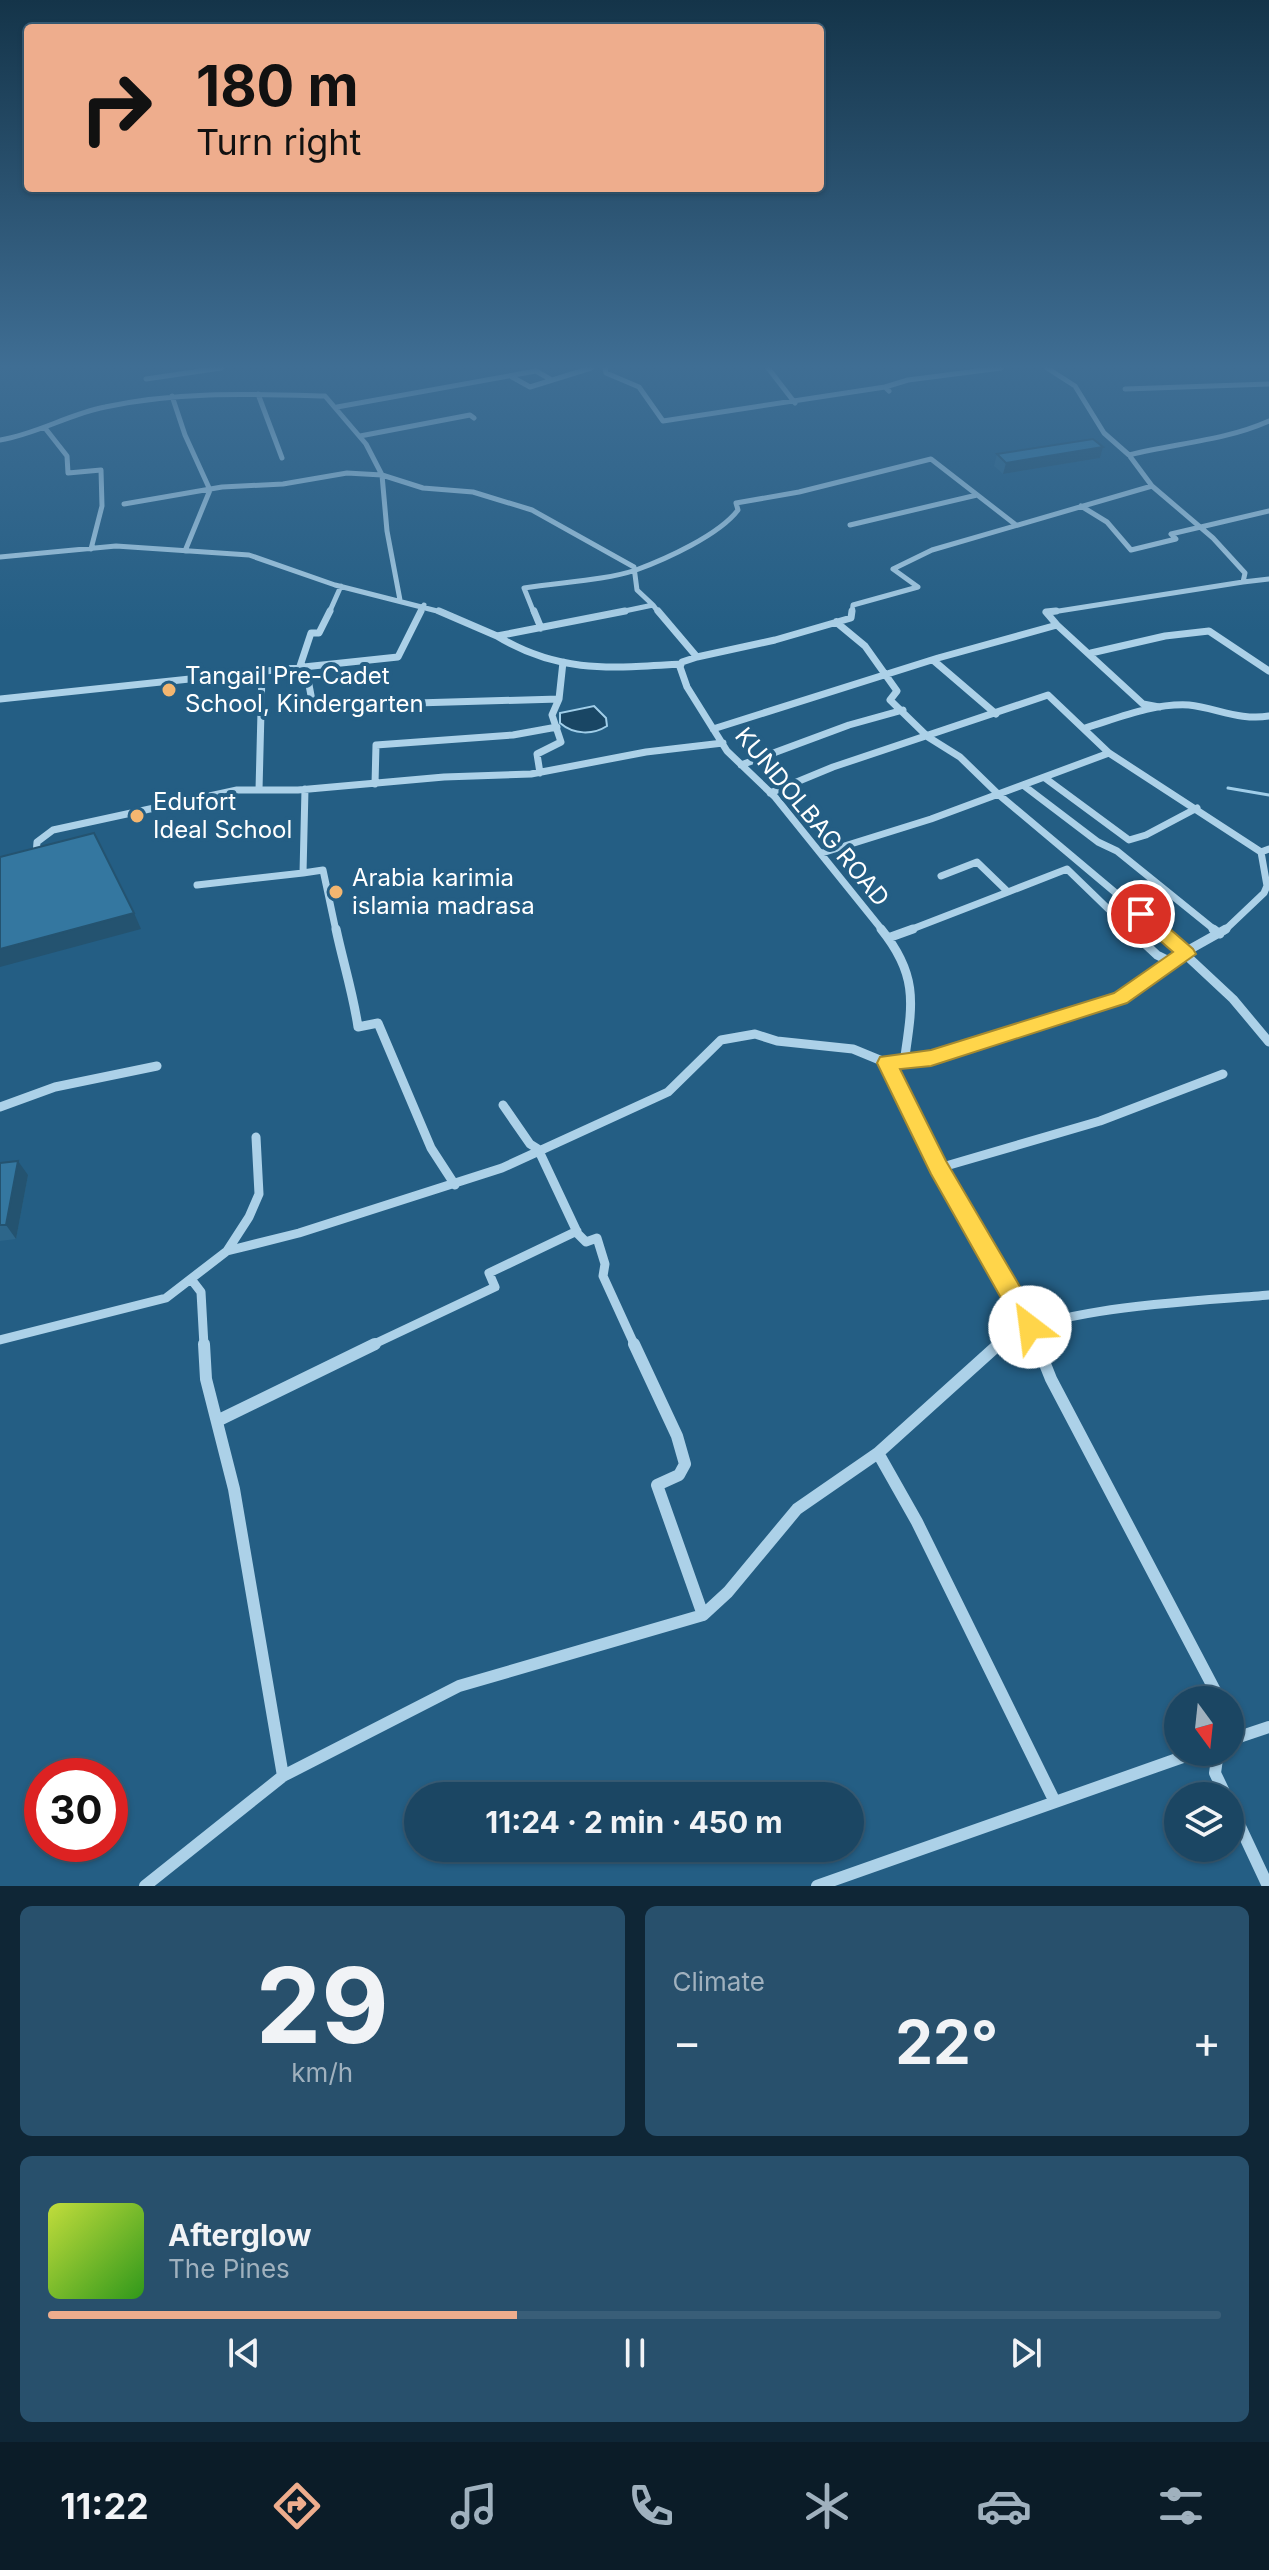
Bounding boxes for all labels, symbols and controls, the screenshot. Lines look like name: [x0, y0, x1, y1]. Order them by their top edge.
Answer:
text: 180 m: [196, 52, 359, 120]
icon: right: [64, 56, 168, 160]
text: Turn right: [196, 120, 361, 164]
place label: Tangail Pre-Cadet School, Kindergarten: [185, 661, 424, 718]
marker: Tangail Pre-Cadet School, Kindergarten: [160, 681, 178, 699]
street label: KUNDOLBAG ROAD: [729, 721, 896, 912]
place label: Edufort Ideal School: [153, 787, 292, 844]
marker: Edufort Ideal School: [128, 807, 146, 825]
place label: Arabia karimia islamia madrasa: [352, 863, 535, 920]
pin: [1107, 880, 1175, 948]
marker: Arabia karimia islamia madrasa: [327, 883, 345, 901]
icon: arrive: [1119, 892, 1163, 936]
position arrow: [988, 1285, 1072, 1369]
north arrow: [1164, 1686, 1244, 1766]
map controls: [1164, 1686, 1244, 1862]
speed limit sign: 30: [24, 1758, 128, 1862]
button: layers: [1164, 1782, 1244, 1862]
text: 11:24 · 2 min · 450 m: [485, 1804, 783, 1840]
text: 29: [256, 1942, 389, 2068]
text: Climate: [673, 1966, 765, 1997]
text: 22°: [895, 2006, 998, 2078]
text: −: [673, 2015, 702, 2069]
text: +: [1192, 2015, 1221, 2069]
text: km/h: [291, 2057, 353, 2088]
text: Afterglow: [168, 2217, 312, 2253]
text: The Pines: [168, 2253, 290, 2284]
icon: previous: [222, 2331, 266, 2375]
icon: pause: [613, 2331, 657, 2375]
icon: next: [1004, 2331, 1048, 2375]
icon: directions: [269, 2478, 325, 2534]
icon: music: [446, 2478, 502, 2534]
icon: phone: [623, 2478, 679, 2534]
icon: climate: [799, 2478, 855, 2534]
icon: car: [976, 2478, 1032, 2534]
icon: filters: [1153, 2478, 1209, 2534]
text: 11:22: [60, 2484, 149, 2528]

